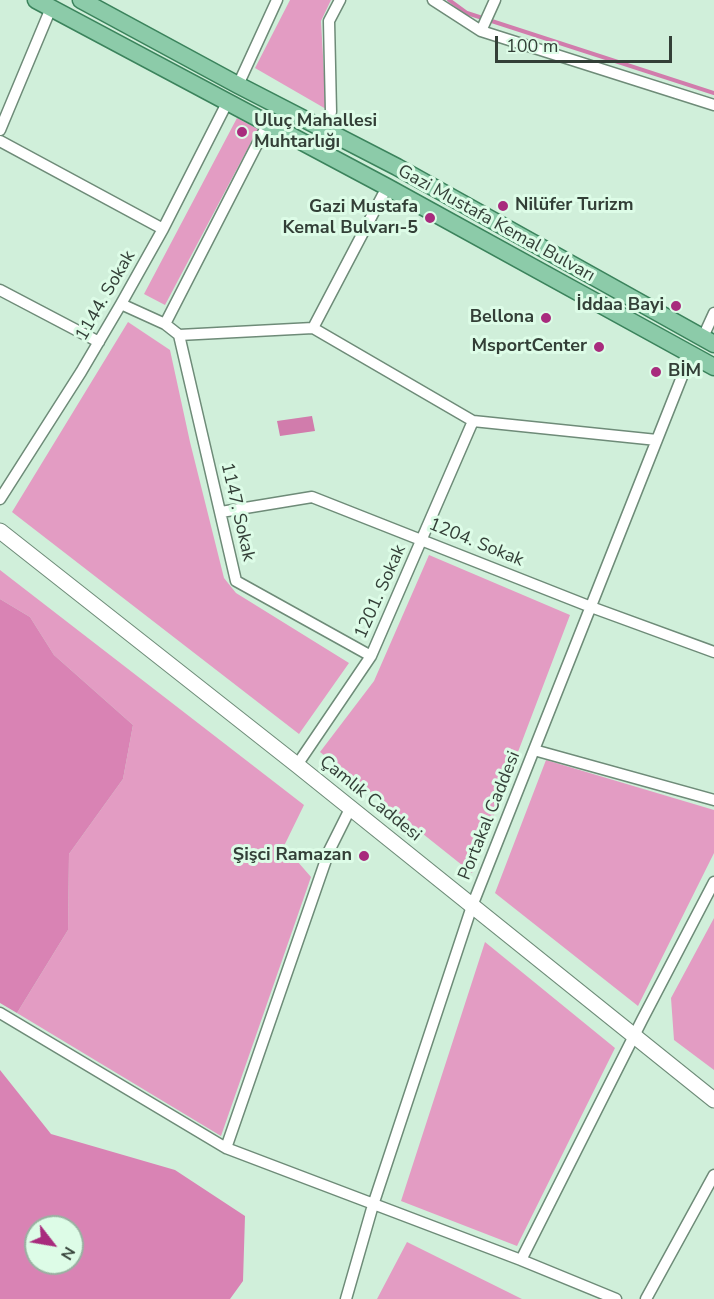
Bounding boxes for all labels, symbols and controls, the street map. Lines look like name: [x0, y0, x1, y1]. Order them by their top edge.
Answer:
scale bar: [498, 24, 675, 62]
text: 100 m: [506, 34, 558, 58]
place label: Uluç Mahallesi Muhtarlığı: [254, 111, 377, 154]
marker: Uluç Mahallesi Muhtarlığı: [235, 125, 249, 139]
street label: Gazi Mustafa Kemal Bulvarı: [394, 161, 598, 287]
place label: Nilüfer Turizm: [515, 195, 633, 217]
place label: Gazi Mustafa Kemal Bulvarı-5: [283, 197, 418, 240]
marker: Nilüfer Turizm: [496, 199, 510, 213]
marker: Gazi Mustafa Kemal Bulvarı-5: [423, 211, 437, 225]
street label: 1144. Sokak: [72, 247, 140, 345]
place label: İddaa Bayi: [577, 295, 664, 317]
marker: İddaa Bayi: [669, 299, 683, 313]
place label: Bellona: [470, 307, 534, 329]
marker: Bellona: [539, 311, 553, 325]
place label: MsportCenter: [471, 336, 587, 358]
marker: MsportCenter: [592, 340, 606, 354]
place label: BİM: [668, 361, 701, 383]
marker: BİM: [649, 365, 663, 379]
street label: 1147. Sokak: [215, 461, 259, 563]
street label: 1204. Sokak: [425, 514, 527, 572]
street label: 1201. Sokak: [351, 542, 411, 642]
street label: Portakal Caddesi: [454, 748, 526, 884]
street label: Çamlık Caddesi: [315, 751, 425, 847]
place label: Şişci Ramazan: [233, 845, 352, 867]
marker: Şişci Ramazan: [357, 849, 371, 863]
north arrow: [24, 1215, 84, 1275]
text: N: [55, 1242, 80, 1264]

